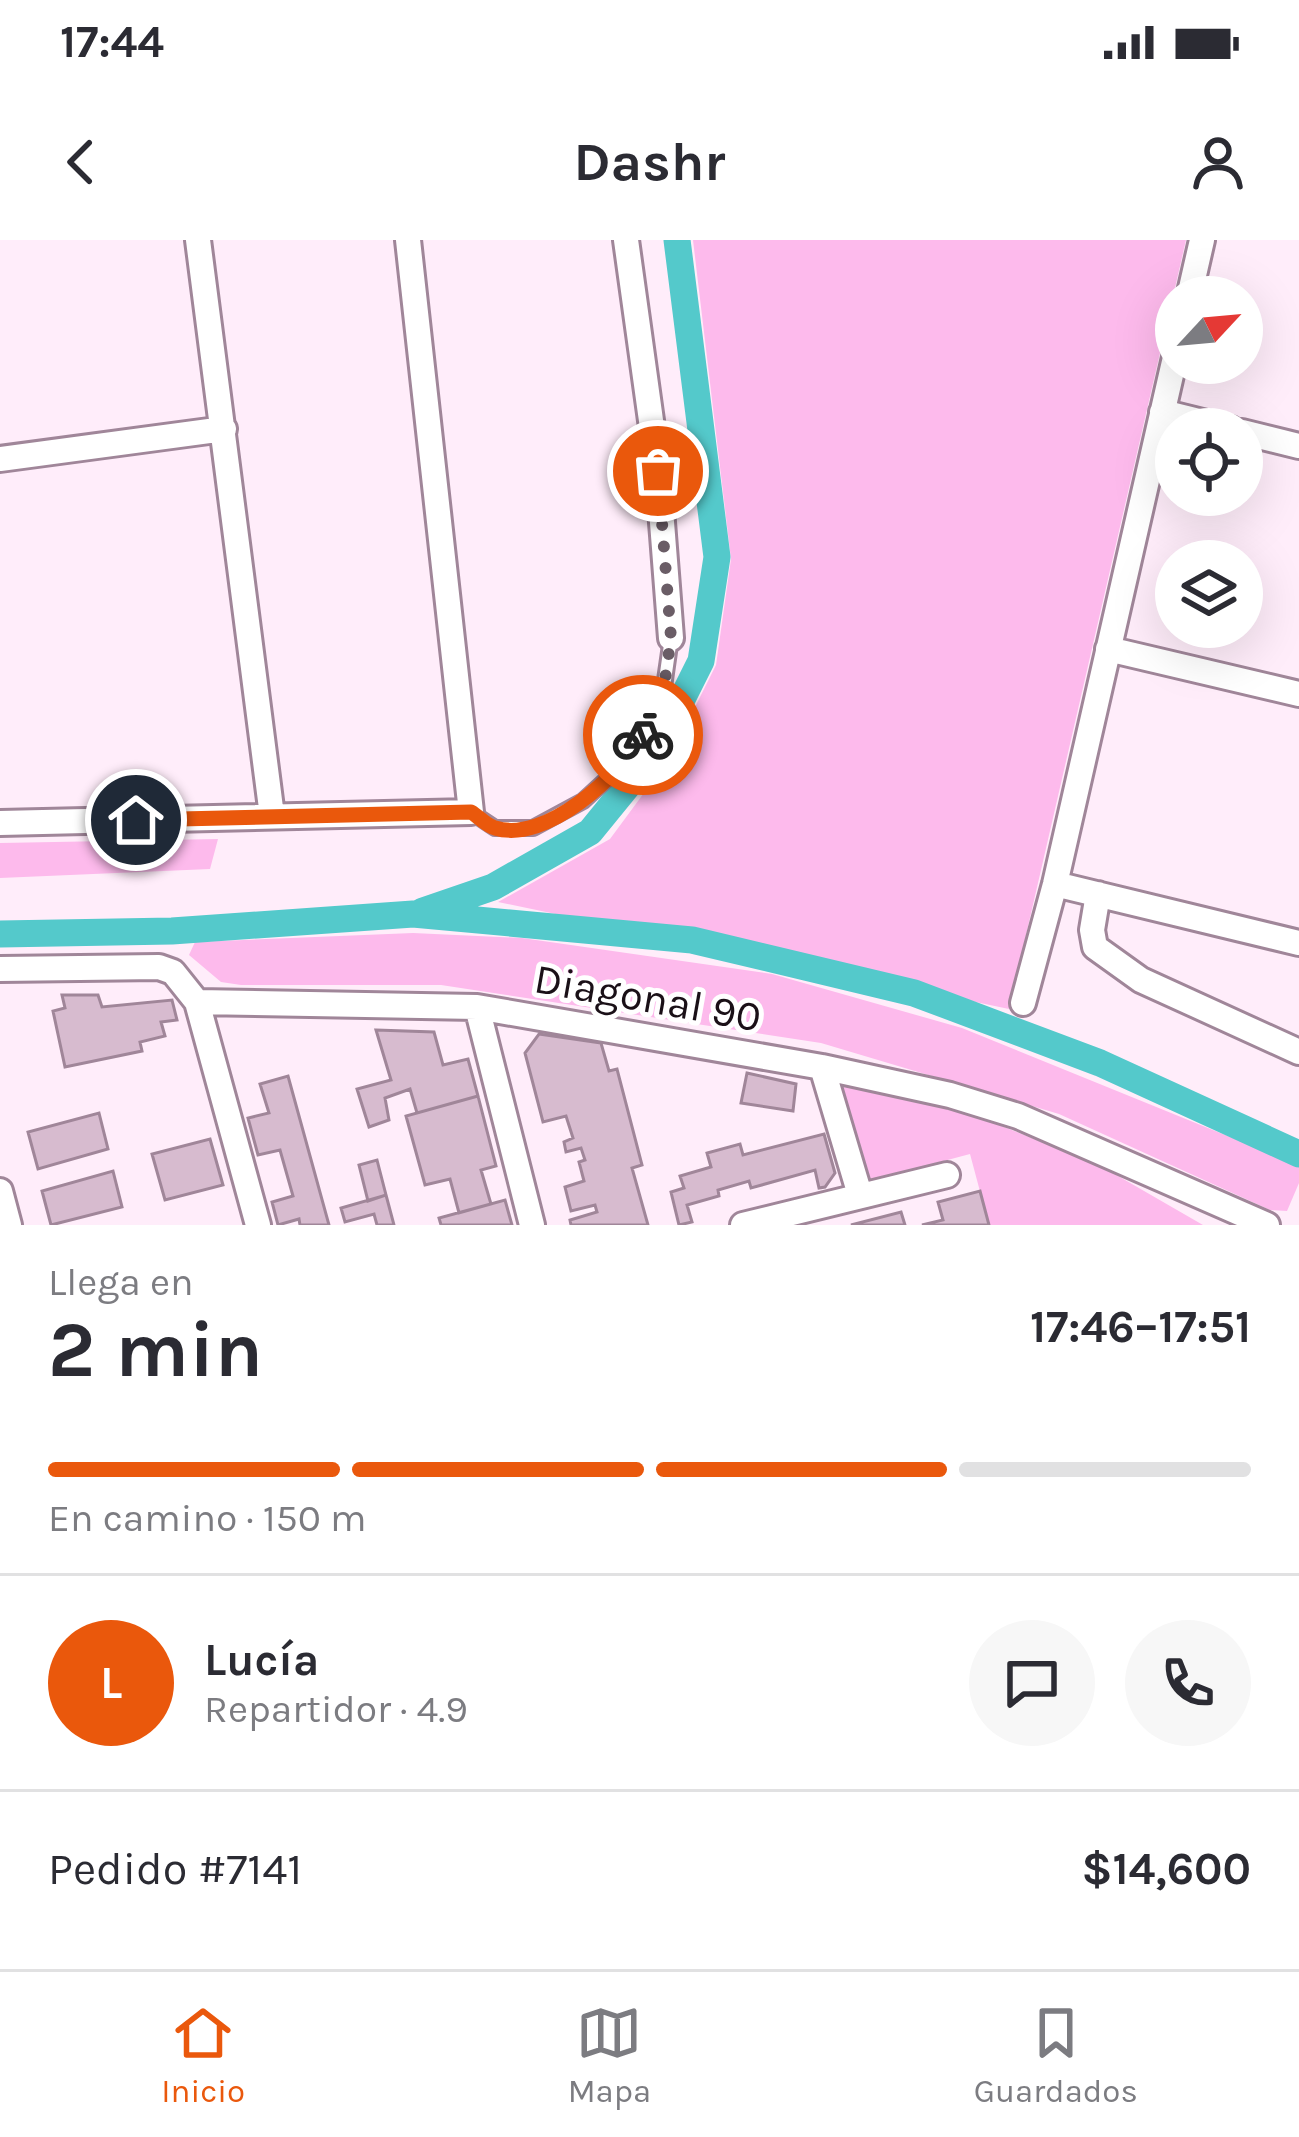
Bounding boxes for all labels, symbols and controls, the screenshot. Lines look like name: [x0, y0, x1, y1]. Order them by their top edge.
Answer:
text: 17:44: [60, 16, 164, 68]
icon: back: [48, 129, 114, 195]
icon: person: [1185, 129, 1251, 195]
text: Dashr: [574, 130, 725, 194]
north arrow: [1155, 276, 1263, 384]
map controls: [1155, 276, 1263, 648]
button: locate: [1155, 408, 1263, 516]
pin: [607, 420, 709, 522]
icon: bag: [625, 438, 691, 504]
button: layers: [1155, 540, 1263, 648]
courier: [583, 675, 703, 795]
icon: bike: [610, 702, 676, 768]
pin: [85, 769, 187, 871]
icon: home: [103, 787, 169, 853]
street label: Diagonal 90: [530, 953, 765, 1043]
text: Llega en: [48, 1259, 194, 1305]
text: 17:46–17:51: [1030, 1301, 1251, 1353]
text: 2 min: [48, 1304, 263, 1396]
text: En camino · 150 m: [48, 1495, 367, 1541]
button: chat: [969, 1620, 1095, 1746]
button: phone: [1125, 1620, 1251, 1746]
text: Lucía: [204, 1634, 319, 1686]
text: L: [100, 1657, 122, 1709]
text: Repartidor · 4.9: [204, 1686, 468, 1732]
text: Pedido #7141: [48, 1843, 302, 1895]
text: $14,600: [1082, 1843, 1251, 1895]
tab: Inicio: [161, 2000, 245, 2110]
tab: Mapa: [568, 2000, 651, 2110]
tab: Guardados: [974, 2000, 1138, 2110]

